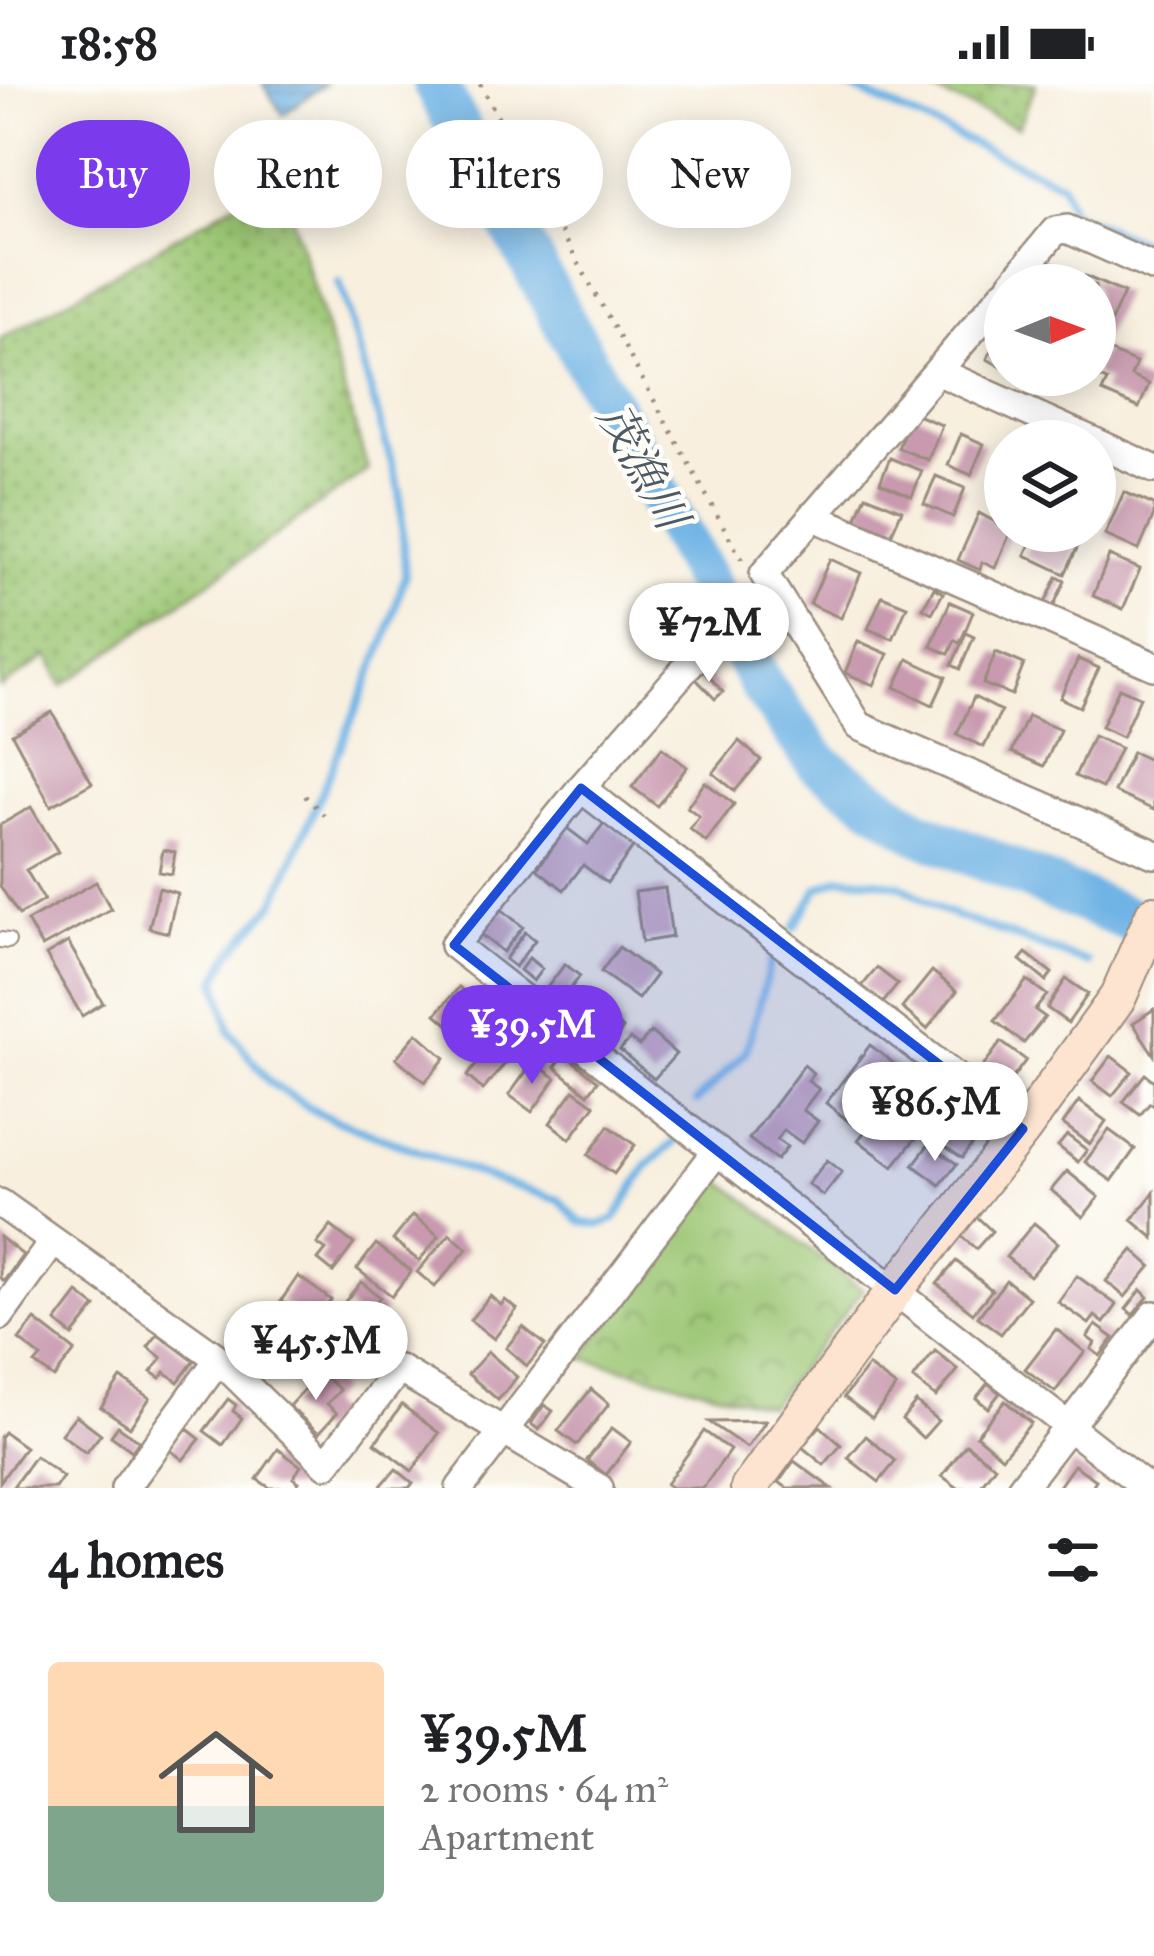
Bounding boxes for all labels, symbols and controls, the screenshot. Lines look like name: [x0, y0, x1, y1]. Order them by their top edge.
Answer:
text: 18:58: [60, 15, 158, 70]
chip: Buy: [36, 120, 190, 228]
chip: Rent: [214, 120, 382, 228]
chip: Filters: [406, 120, 603, 228]
chip: New: [627, 120, 791, 228]
north arrow: [984, 264, 1116, 396]
map controls: [984, 264, 1116, 552]
water label: 茂漁川: [586, 394, 702, 543]
button: layers: [984, 420, 1116, 552]
pin: ¥72M: [638, 583, 780, 685]
text: ¥72M: [656, 598, 762, 646]
pin: ¥39.5M: [434, 985, 630, 1087]
text: ¥39.5M: [468, 1000, 596, 1048]
pin: ¥86.5M: [837, 1062, 1033, 1164]
text: ¥86.5M: [869, 1077, 1001, 1125]
pin: ¥45.5M: [218, 1301, 414, 1403]
text: ¥45.5M: [251, 1316, 381, 1364]
icon: filters: [1040, 1527, 1106, 1593]
text: 4 homes: [48, 1529, 224, 1591]
text: ¥39.5M: [420, 1703, 587, 1765]
icon: home: [144, 1710, 288, 1854]
text: 2 rooms · 64 m²: [420, 1765, 668, 1813]
text: Apartment: [420, 1813, 594, 1861]

